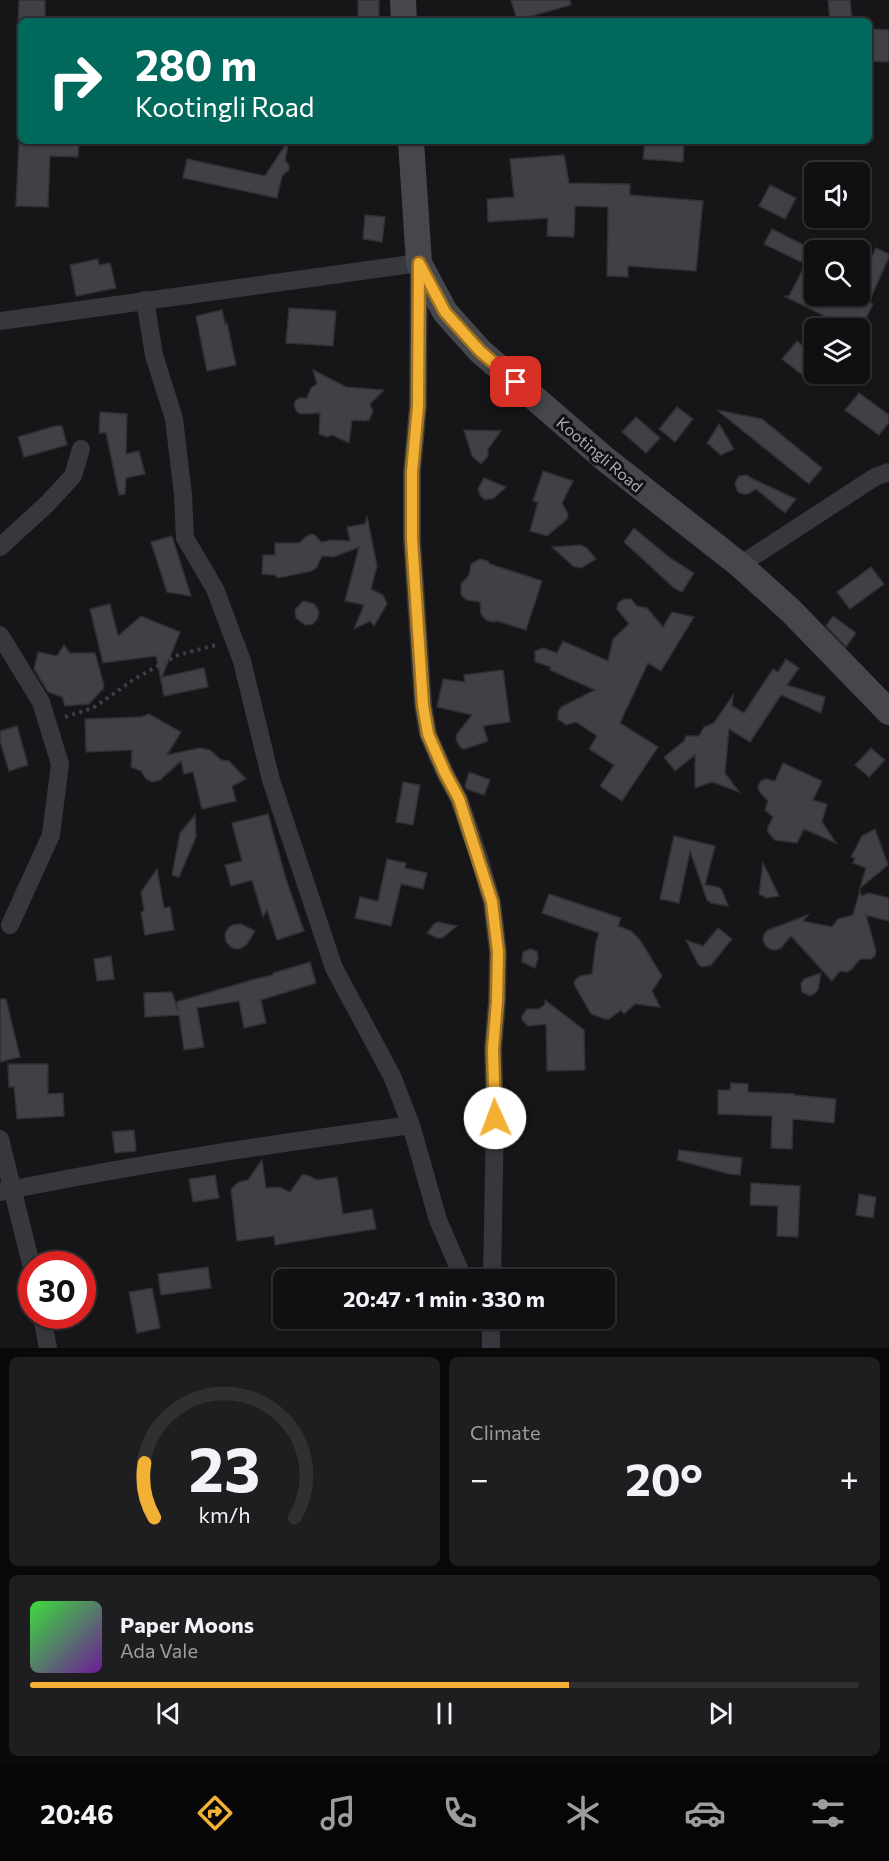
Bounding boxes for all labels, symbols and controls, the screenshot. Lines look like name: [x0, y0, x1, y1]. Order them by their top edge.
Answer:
text: 280 m: [135, 38, 257, 90]
icon: right: [36, 42, 114, 120]
text: Kootingli Road: [135, 90, 314, 123]
map controls: [804, 162, 870, 384]
button: sound: [804, 162, 870, 228]
button: search: [804, 240, 870, 306]
button: layers: [804, 318, 870, 384]
pin: [490, 356, 541, 407]
icon: arrive: [499, 365, 532, 398]
street label: Kootingli Road: [553, 413, 647, 495]
position arrow: [463, 1086, 527, 1150]
speed limit sign: 30: [18, 1251, 96, 1329]
text: 20:47 · 1 min · 330 m: [343, 1285, 545, 1312]
text: Climate: [470, 1420, 540, 1444]
text: 23: [189, 1429, 260, 1505]
text: 20°: [625, 1450, 703, 1505]
text: −: [470, 1457, 489, 1498]
text: +: [840, 1457, 859, 1498]
text: km/h: [198, 1502, 251, 1528]
text: Paper Moons: [120, 1611, 254, 1638]
text: Ada Vale: [120, 1638, 198, 1662]
icon: previous: [152, 1697, 185, 1730]
icon: pause: [428, 1697, 461, 1730]
icon: next: [704, 1697, 737, 1730]
icon: directions: [194, 1792, 236, 1834]
icon: music: [317, 1792, 359, 1834]
icon: phone: [439, 1792, 481, 1834]
icon: climate: [562, 1792, 604, 1834]
icon: car: [684, 1792, 726, 1834]
icon: filters: [807, 1792, 849, 1834]
text: 20:46: [40, 1797, 114, 1830]

